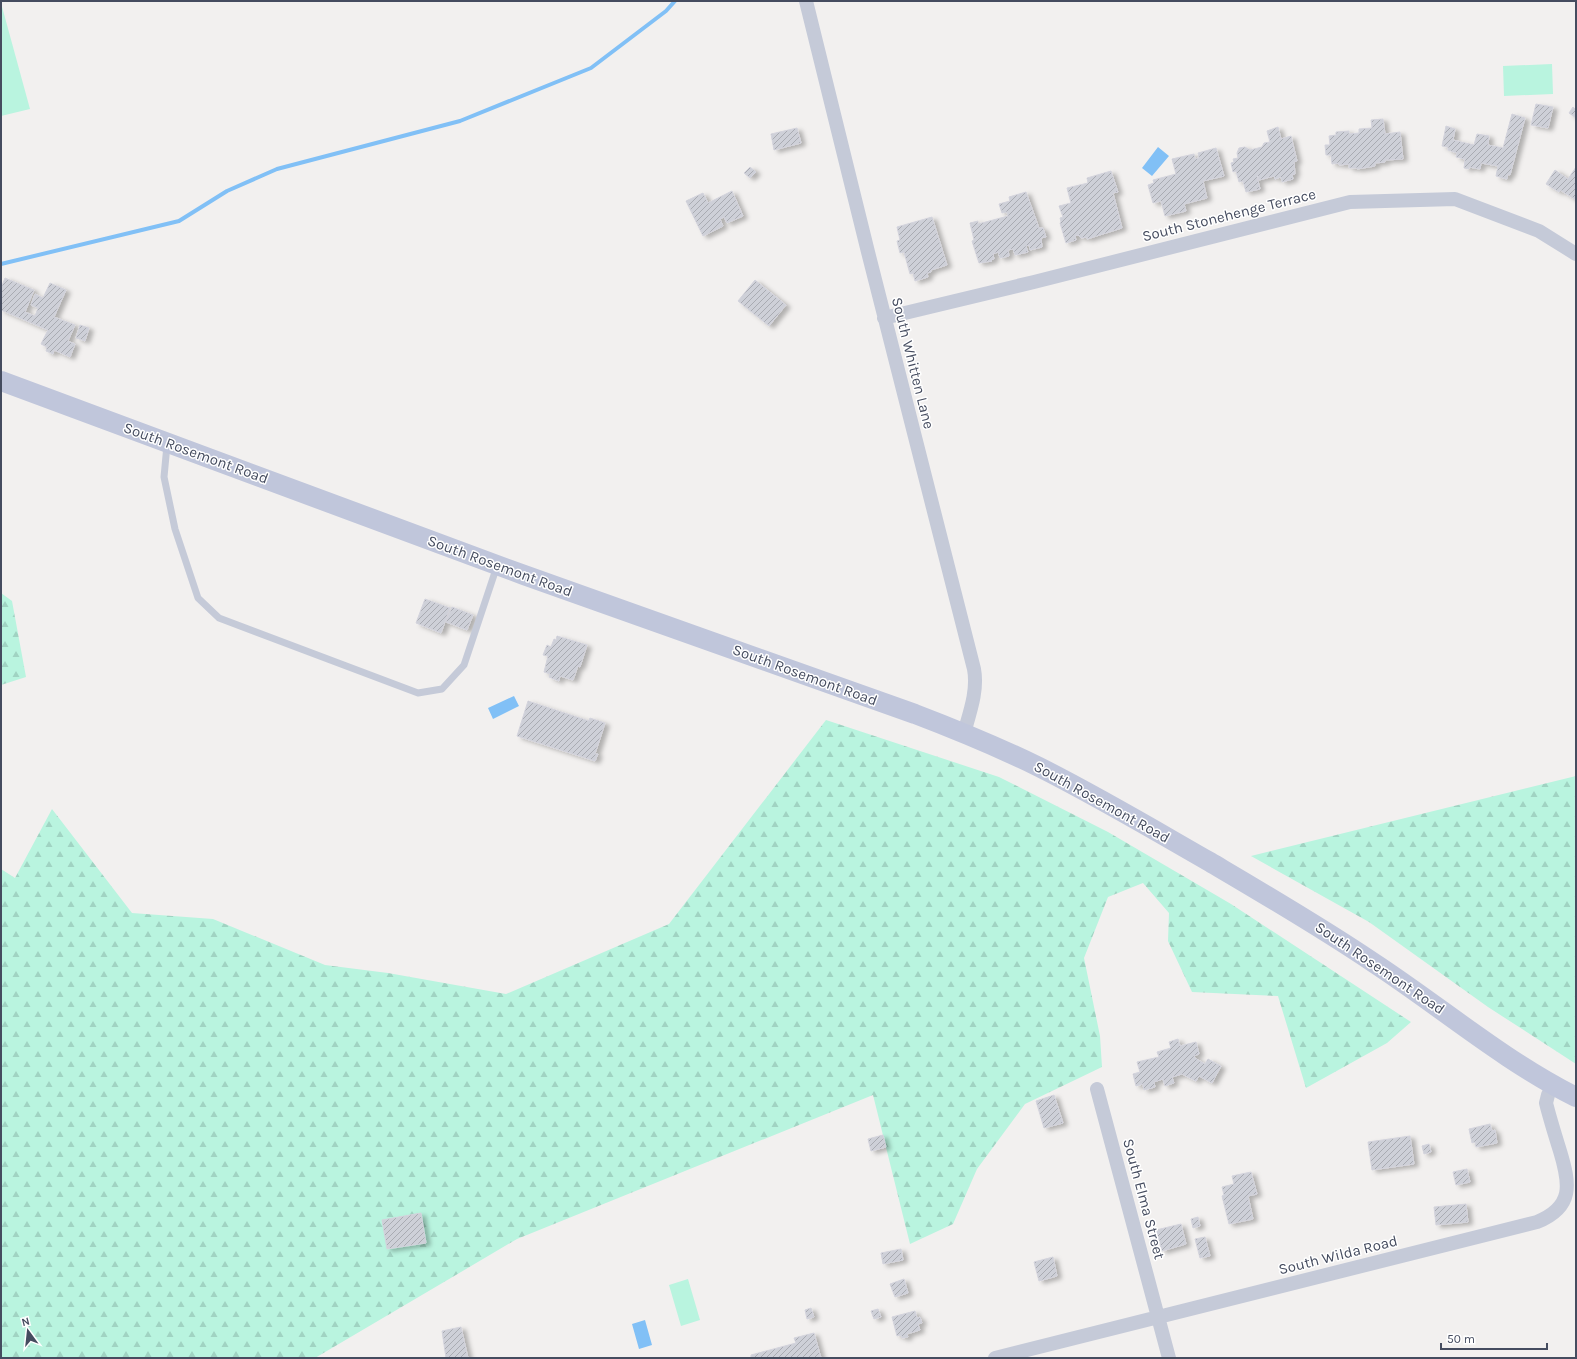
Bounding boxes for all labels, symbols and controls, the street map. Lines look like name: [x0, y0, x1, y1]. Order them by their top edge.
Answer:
street label: South Stonehenge Terrace: [1140, 185, 1318, 245]
street label: South Whitten Lane: [888, 295, 938, 431]
street label: South Rosemont Road: [121, 418, 271, 488]
street label: South Rosemont Road: [425, 531, 575, 601]
street label: South Rosemont Road: [730, 640, 880, 710]
street label: South Rosemont Road: [1031, 757, 1173, 847]
street label: South Rosemont Road: [1312, 918, 1448, 1018]
street label: South Elma Street: [1119, 1137, 1169, 1262]
street label: South Wilda Road: [1277, 1232, 1399, 1278]
north arrow: [8, 1311, 48, 1351]
text: N: [20, 1315, 31, 1329]
scale bar: [1441, 1325, 1547, 1351]
text: 50 m: [1447, 1332, 1475, 1346]

